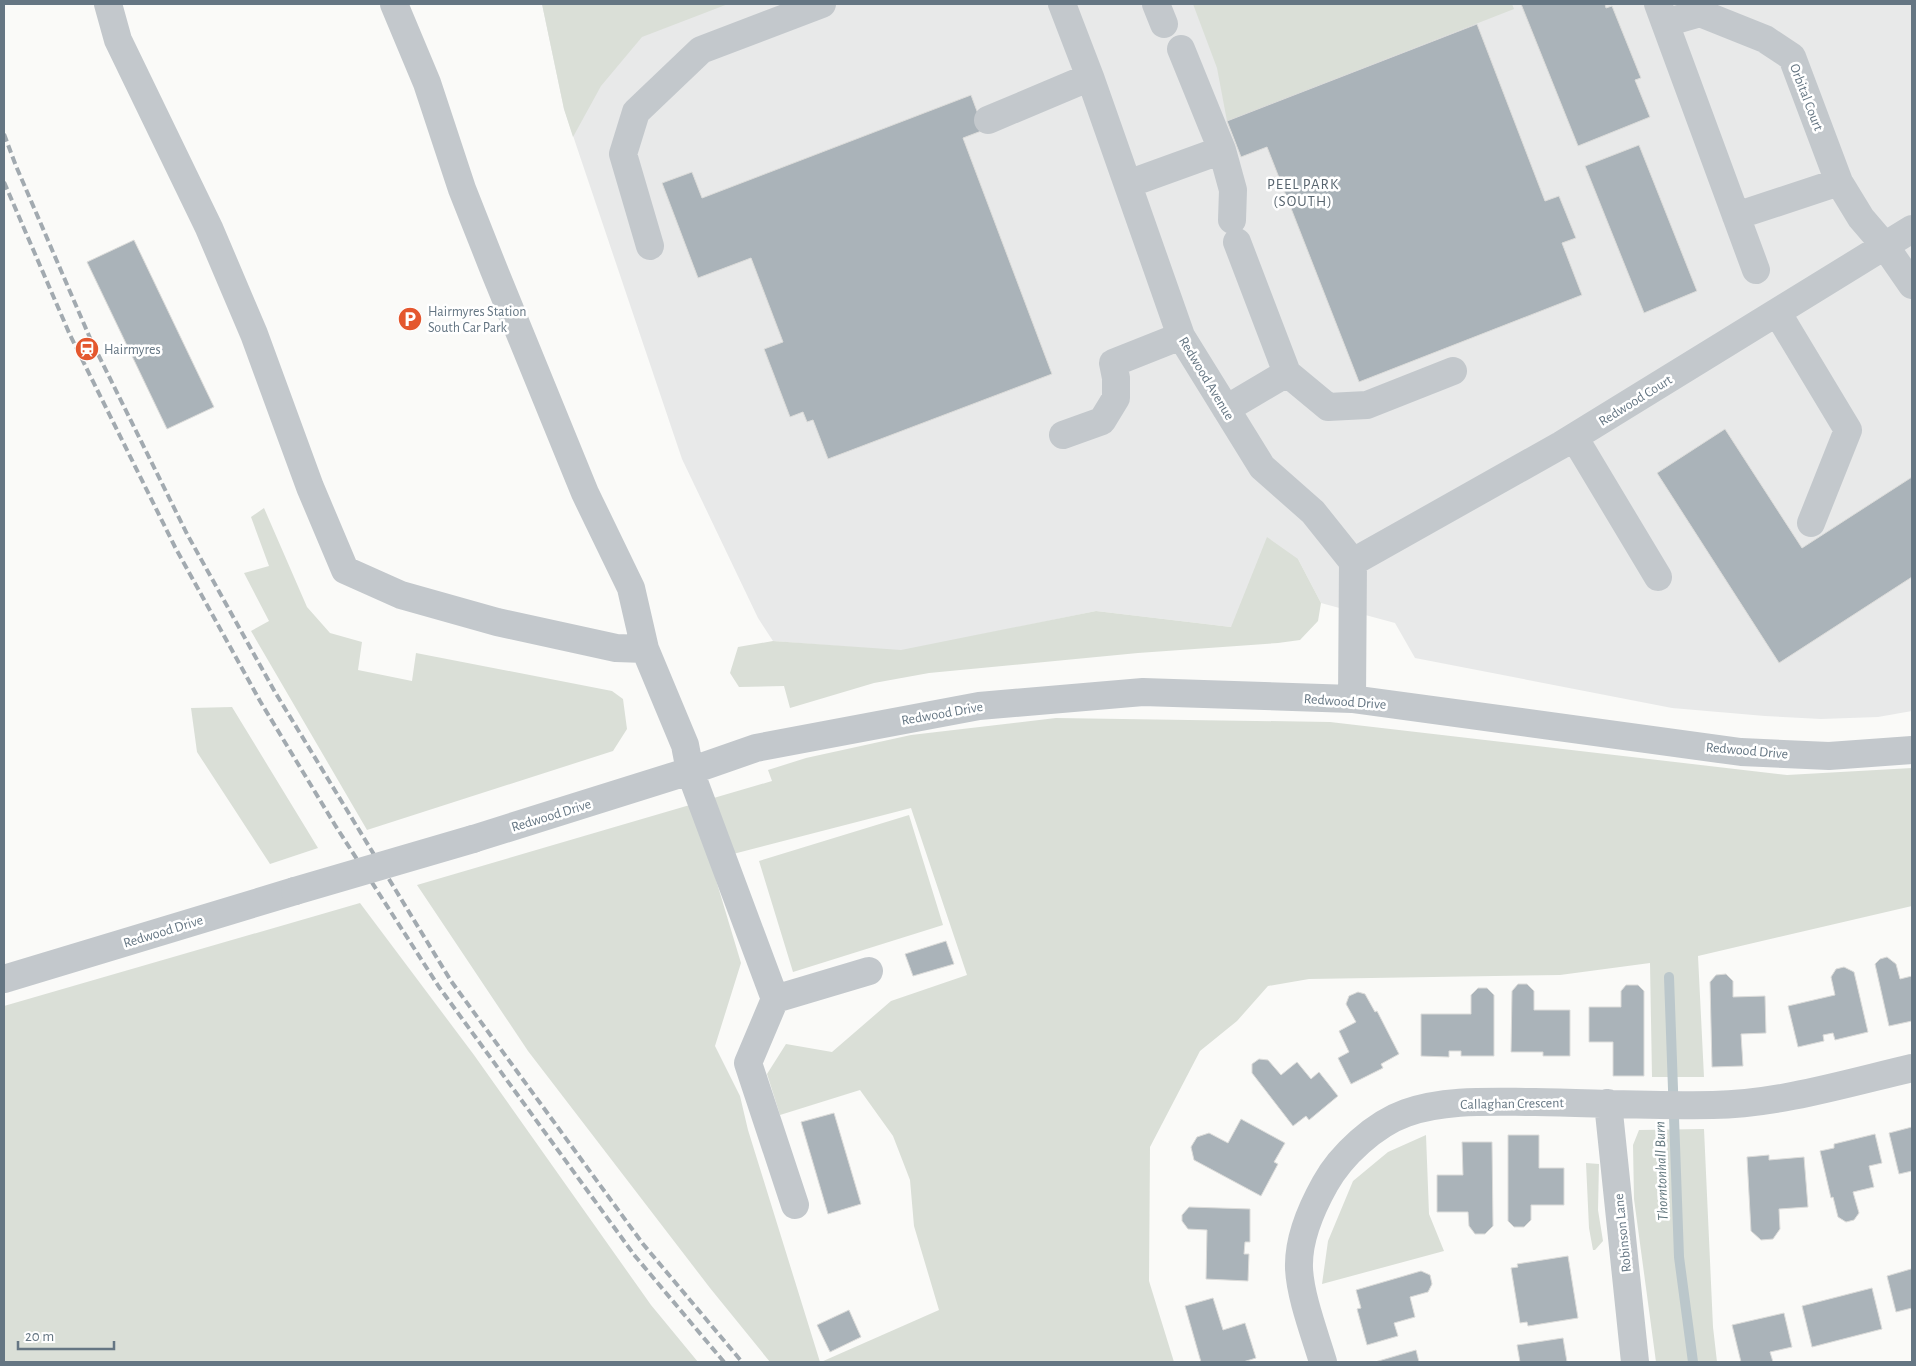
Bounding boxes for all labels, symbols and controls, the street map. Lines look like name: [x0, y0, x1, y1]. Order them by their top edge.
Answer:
street label: Orbital Court: [1787, 62, 1825, 133]
district label: PEEL PARK (SOUTH): [1267, 177, 1339, 209]
place label: Hairmyres Station South Car Park: [428, 305, 526, 335]
parking icon: Hairmyres Station South Car Park: [397, 306, 423, 332]
street label: Redwood Avenue: [1176, 334, 1236, 423]
station icon: Hairmyres: [74, 336, 100, 362]
place label: Hairmyres: [104, 343, 161, 357]
street label: Redwood Court: [1596, 373, 1675, 429]
street label: Redwood Drive: [1303, 692, 1387, 712]
street label: Redwood Drive: [900, 700, 984, 728]
street label: Redwood Drive: [1705, 740, 1789, 762]
street label: Redwood Drive: [510, 797, 593, 835]
street label: Redwood Drive: [122, 913, 205, 951]
street label: Callaghan Crescent: [1460, 1096, 1565, 1112]
water label: Thorntonhall Burn: [1652, 1121, 1671, 1221]
street label: Robinson Lane: [1612, 1193, 1634, 1273]
scale bar: [18, 1318, 114, 1350]
text: 20 m: [25, 1329, 54, 1344]

